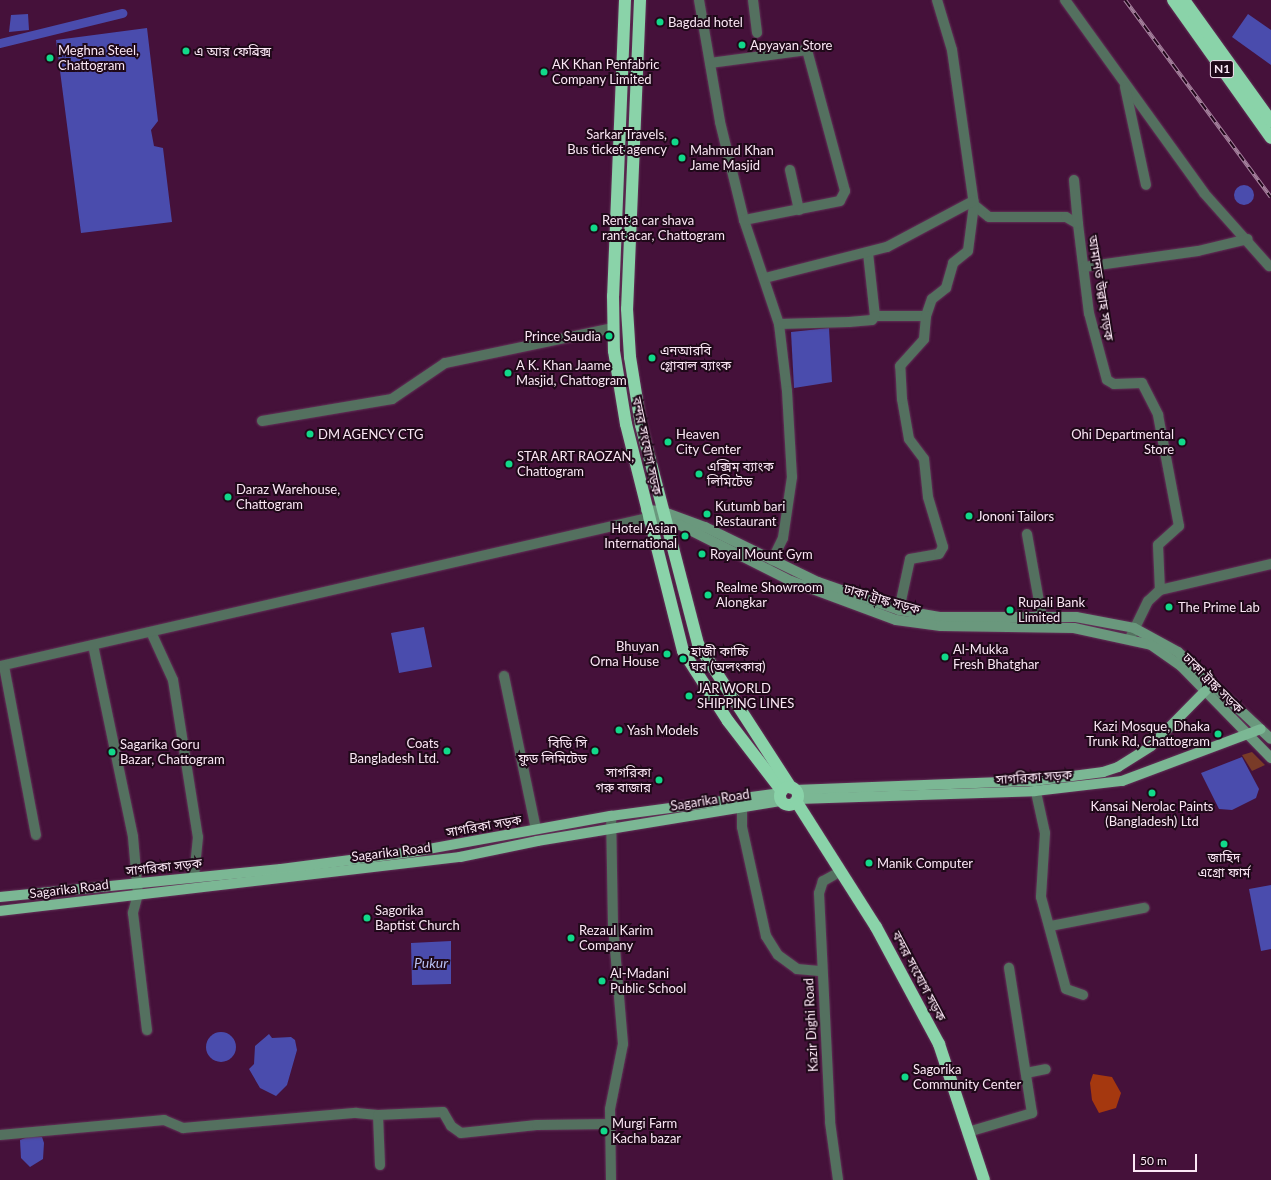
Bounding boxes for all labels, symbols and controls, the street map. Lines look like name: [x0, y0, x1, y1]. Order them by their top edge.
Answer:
place label: Bagdad hotel: [668, 14, 743, 30]
marker: Bagdad hotel: [655, 17, 665, 27]
place label: Apyayan Store: [750, 37, 832, 53]
marker: Apyayan Store: [737, 40, 747, 50]
place label: Meghna Steel, Chattogram: [58, 43, 139, 74]
place label: এ আর ফেব্রিক্স: [194, 43, 271, 59]
marker: এ আর ফেব্রিক্স: [181, 46, 191, 56]
marker: Meghna Steel, Chattogram: [45, 53, 55, 63]
place label: AK Khan Penfabric Company Limited: [552, 57, 659, 88]
road number: N1: [1209, 59, 1235, 79]
marker: AK Khan Penfabric Company Limited: [539, 67, 549, 77]
place label: Sarkar Travels, Bus ticket agency: [567, 127, 667, 158]
marker: Sarkar Travels, Bus ticket agency: [670, 137, 680, 147]
place label: Mahmud Khan Jame Masjid: [690, 143, 774, 174]
marker: Mahmud Khan Jame Masjid: [677, 153, 687, 163]
place label: Rent a car shava rant acar, Chattogram: [602, 213, 725, 244]
marker: Rent a car shava rant acar, Chattogram: [589, 223, 599, 233]
street label: আমানত উল্লাহ সড়ক: [1085, 234, 1117, 342]
place label: Prince Saudia: [524, 328, 601, 344]
marker: Prince Saudia: [604, 331, 614, 341]
place label: এনআরবি গ্লোবাল ব্যাংক: [660, 343, 731, 374]
marker: এনআরবি গ্লোবাল ব্যাংক: [647, 353, 657, 363]
place label: A K. Khan Jaame Masjid, Chattogram: [516, 358, 627, 389]
marker: A K. Khan Jaame Masjid, Chattogram: [503, 368, 513, 378]
street label: বন্দর সংযোগ সড়ক: [629, 396, 665, 496]
place label: DM AGENCY CTG: [318, 426, 424, 442]
place label: Heaven City Center: [676, 427, 741, 458]
place label: Ohi Departmental Store: [1071, 427, 1174, 458]
marker: DM AGENCY CTG: [305, 429, 315, 439]
marker: Heaven City Center: [663, 437, 673, 447]
marker: Ohi Departmental Store: [1177, 437, 1187, 447]
place label: STAR ART RAOZAN, Chattogram: [517, 449, 635, 480]
marker: STAR ART RAOZAN, Chattogram: [504, 459, 514, 469]
place label: এক্সিম ব্যাংক লিমিটেড: [707, 459, 774, 490]
marker: এক্সিম ব্যাংক লিমিটেড: [694, 469, 704, 479]
place label: Daraz Warehouse, Chattogram: [236, 482, 340, 513]
marker: Daraz Warehouse, Chattogram: [223, 492, 233, 502]
place label: Kutumb bari Restaurant: [715, 499, 785, 530]
place label: Jononi Tailors: [977, 508, 1054, 524]
marker: Kutumb bari Restaurant: [702, 509, 712, 519]
marker: Jononi Tailors: [964, 511, 974, 521]
place label: Hotel Asian International: [604, 521, 677, 552]
marker: Hotel Asian International: [680, 531, 690, 541]
place label: Royal Mount Gym: [710, 546, 813, 562]
marker: Royal Mount Gym: [697, 549, 707, 559]
place label: Realme Showroom Alongkar: [716, 580, 823, 611]
street label: ঢাকা ট্রাঙ্ক সড়ক: [842, 581, 922, 617]
marker: Realme Showroom Alongkar: [703, 590, 713, 600]
place label: Rupali Bank Limited: [1018, 595, 1085, 626]
place label: The Prime Lab: [1178, 599, 1260, 615]
marker: The Prime Lab: [1163, 601, 1175, 613]
marker: Rupali Bank Limited: [1005, 605, 1015, 615]
place label: Bhuyan Orna House: [590, 639, 659, 670]
place label: Al-Mukka Fresh Bhatghar: [953, 642, 1039, 673]
place label: হাজী কাচ্চি ঘর (অলংকার): [691, 644, 766, 675]
marker: Bhuyan Orna House: [662, 649, 672, 659]
street label: ঢাকা ট্রাঙ্ক সড়ক: [1180, 650, 1246, 716]
marker: Al-Mukka Fresh Bhatghar: [940, 652, 950, 662]
marker: হাজী কাচ্চি ঘর (অলংকার): [678, 654, 688, 664]
place label: JAR WORLD SHIPPING LINES: [697, 681, 794, 712]
marker: JAR WORLD SHIPPING LINES: [684, 691, 694, 701]
place label: Kazi Mosque, Dhaka Trunk Rd, Chattogram: [1086, 719, 1210, 750]
place label: Yash Models: [627, 722, 698, 738]
marker: Yash Models: [614, 725, 624, 735]
marker: Kazi Mosque, Dhaka Trunk Rd, Chattogram: [1213, 729, 1223, 739]
place label: Coats Bangladesh Ltd.: [349, 736, 439, 767]
place label: বিডি সি ফুড লিমিটেড: [518, 736, 587, 767]
place label: Sagarika Goru Bazar, Chattogram: [120, 737, 225, 768]
marker: Coats Bangladesh Ltd.: [442, 746, 452, 756]
marker: বিডি সি ফুড লিমিটেড: [590, 746, 600, 756]
marker: Sagarika Goru Bazar, Chattogram: [107, 747, 117, 757]
place label: সাগরিকা গরু বাজার: [595, 765, 651, 796]
street label: সাগরিকা সড়ক: [995, 767, 1073, 787]
marker: সাগরিকা গরু বাজার: [654, 775, 664, 785]
street label: Sagarika Road: [669, 786, 751, 814]
marker: Kansai Nerolac Paints (Bangladesh) Ltd: [1147, 788, 1157, 798]
place label: Kansai Nerolac Paints (Bangladesh) Ltd: [1091, 799, 1213, 830]
street label: সাগরিকা সড়ক: [445, 812, 523, 840]
street label: Sagarika Road: [350, 839, 432, 865]
marker: জাহিদ এগ্রো ফার্ম: [1219, 839, 1229, 849]
place label: জাহিদ এগ্রো ফার্ম: [1198, 850, 1250, 881]
street label: সাগরিকা সড়ক: [125, 855, 203, 879]
place label: Manik Computer: [877, 855, 973, 871]
marker: Manik Computer: [864, 858, 874, 868]
street label: Sagarika Road: [28, 876, 110, 902]
place label: Sagorika Baptist Church: [375, 903, 460, 934]
marker: Sagorika Baptist Church: [362, 913, 372, 923]
place label: Rezaul Karim Company: [579, 923, 653, 954]
street label: বন্দর সংযোগ সড়ক: [889, 928, 949, 1024]
marker: Rezaul Karim Company: [566, 933, 576, 943]
water label: Pukur: [414, 955, 448, 971]
place label: Al-Madani Public School: [610, 966, 686, 997]
marker: Al-Madani Public School: [597, 976, 607, 986]
street label: Kazir Dighi Road: [801, 978, 821, 1072]
place label: Sagorika Community Center: [913, 1062, 1021, 1093]
marker: Sagorika Community Center: [900, 1072, 910, 1082]
place label: Murgi Farm Kacha bazar: [612, 1116, 681, 1147]
marker: Murgi Farm Kacha bazar: [599, 1126, 609, 1136]
scale bar: [1135, 1146, 1199, 1172]
text: 50 m: [1140, 1153, 1167, 1168]

